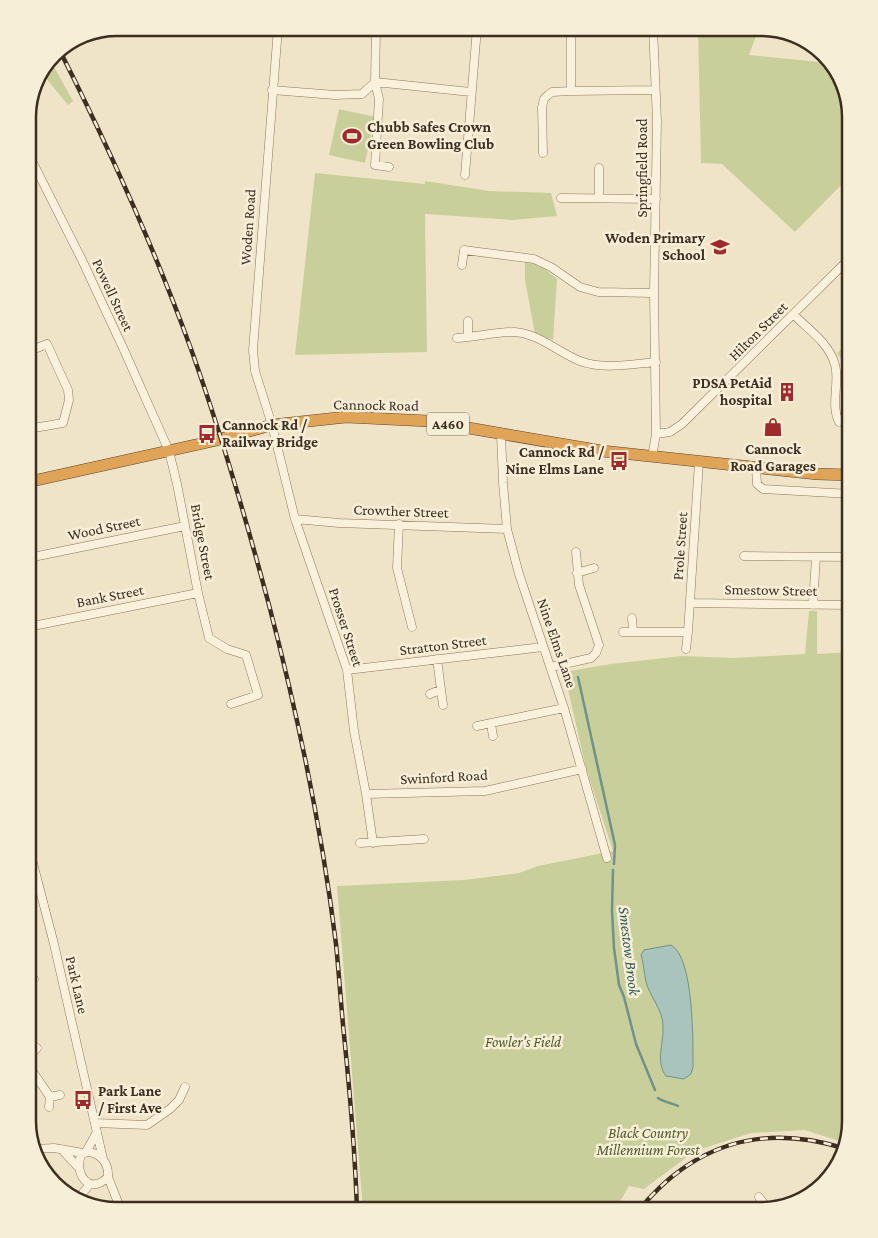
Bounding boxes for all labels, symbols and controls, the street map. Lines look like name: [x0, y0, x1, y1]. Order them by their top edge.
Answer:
street label: Springfield Road: [634, 118, 651, 218]
place label: Chubb Safes Crown Green Bowling Club: [367, 119, 494, 152]
sports icon: Chubb Safes Crown Green Bowling Club: [341, 125, 363, 147]
street label: Woden Road: [237, 188, 259, 266]
place label: Woden Primary School: [604, 230, 706, 263]
school or university icon: Woden Primary School: [709, 236, 731, 258]
street label: Powell Street: [89, 256, 137, 335]
street label: Hilton Street: [725, 298, 791, 364]
place label: PDSA PetAid hospital: [692, 375, 773, 408]
building icon: PDSA PetAid hospital: [776, 381, 798, 403]
street label: Cannock Road: [333, 396, 419, 414]
road number: A460: [427, 412, 469, 436]
shop icon: Cannock Road Garages: [762, 416, 784, 438]
place label: Cannock Rd / Railway Bridge: [222, 417, 318, 450]
bus stop icon: Cannock Rd / Railway Bridge: [196, 423, 218, 445]
place label: Cannock Road Garages: [730, 441, 816, 474]
place label: Cannock Rd / Nine Elms Lane: [505, 444, 605, 477]
bus stop icon: Cannock Rd / Nine Elms Lane: [608, 450, 630, 472]
street label: Crowther Street: [353, 501, 450, 521]
street label: Bridge Street: [187, 503, 218, 583]
street label: Prole Street: [670, 510, 690, 581]
street label: Wood Street: [66, 512, 143, 544]
street label: Bank Street: [75, 581, 146, 610]
street label: Smestow Street: [724, 581, 819, 599]
street label: Prosser Street: [326, 586, 367, 669]
street label: Nine Elms Lane: [534, 596, 580, 690]
street label: Stratton Street: [399, 632, 488, 658]
street label: Swinford Road: [400, 767, 488, 787]
water label: Smestow Brook: [616, 906, 644, 998]
street label: Park Lane: [63, 955, 91, 1016]
park label: Fowler's Field: [485, 1034, 562, 1050]
place label: Park Lane / First Ave: [98, 1083, 162, 1116]
bus stop icon: Park Lane / First Ave: [72, 1089, 94, 1111]
park label: Black Country Millennium Forest: [595, 1125, 700, 1158]

